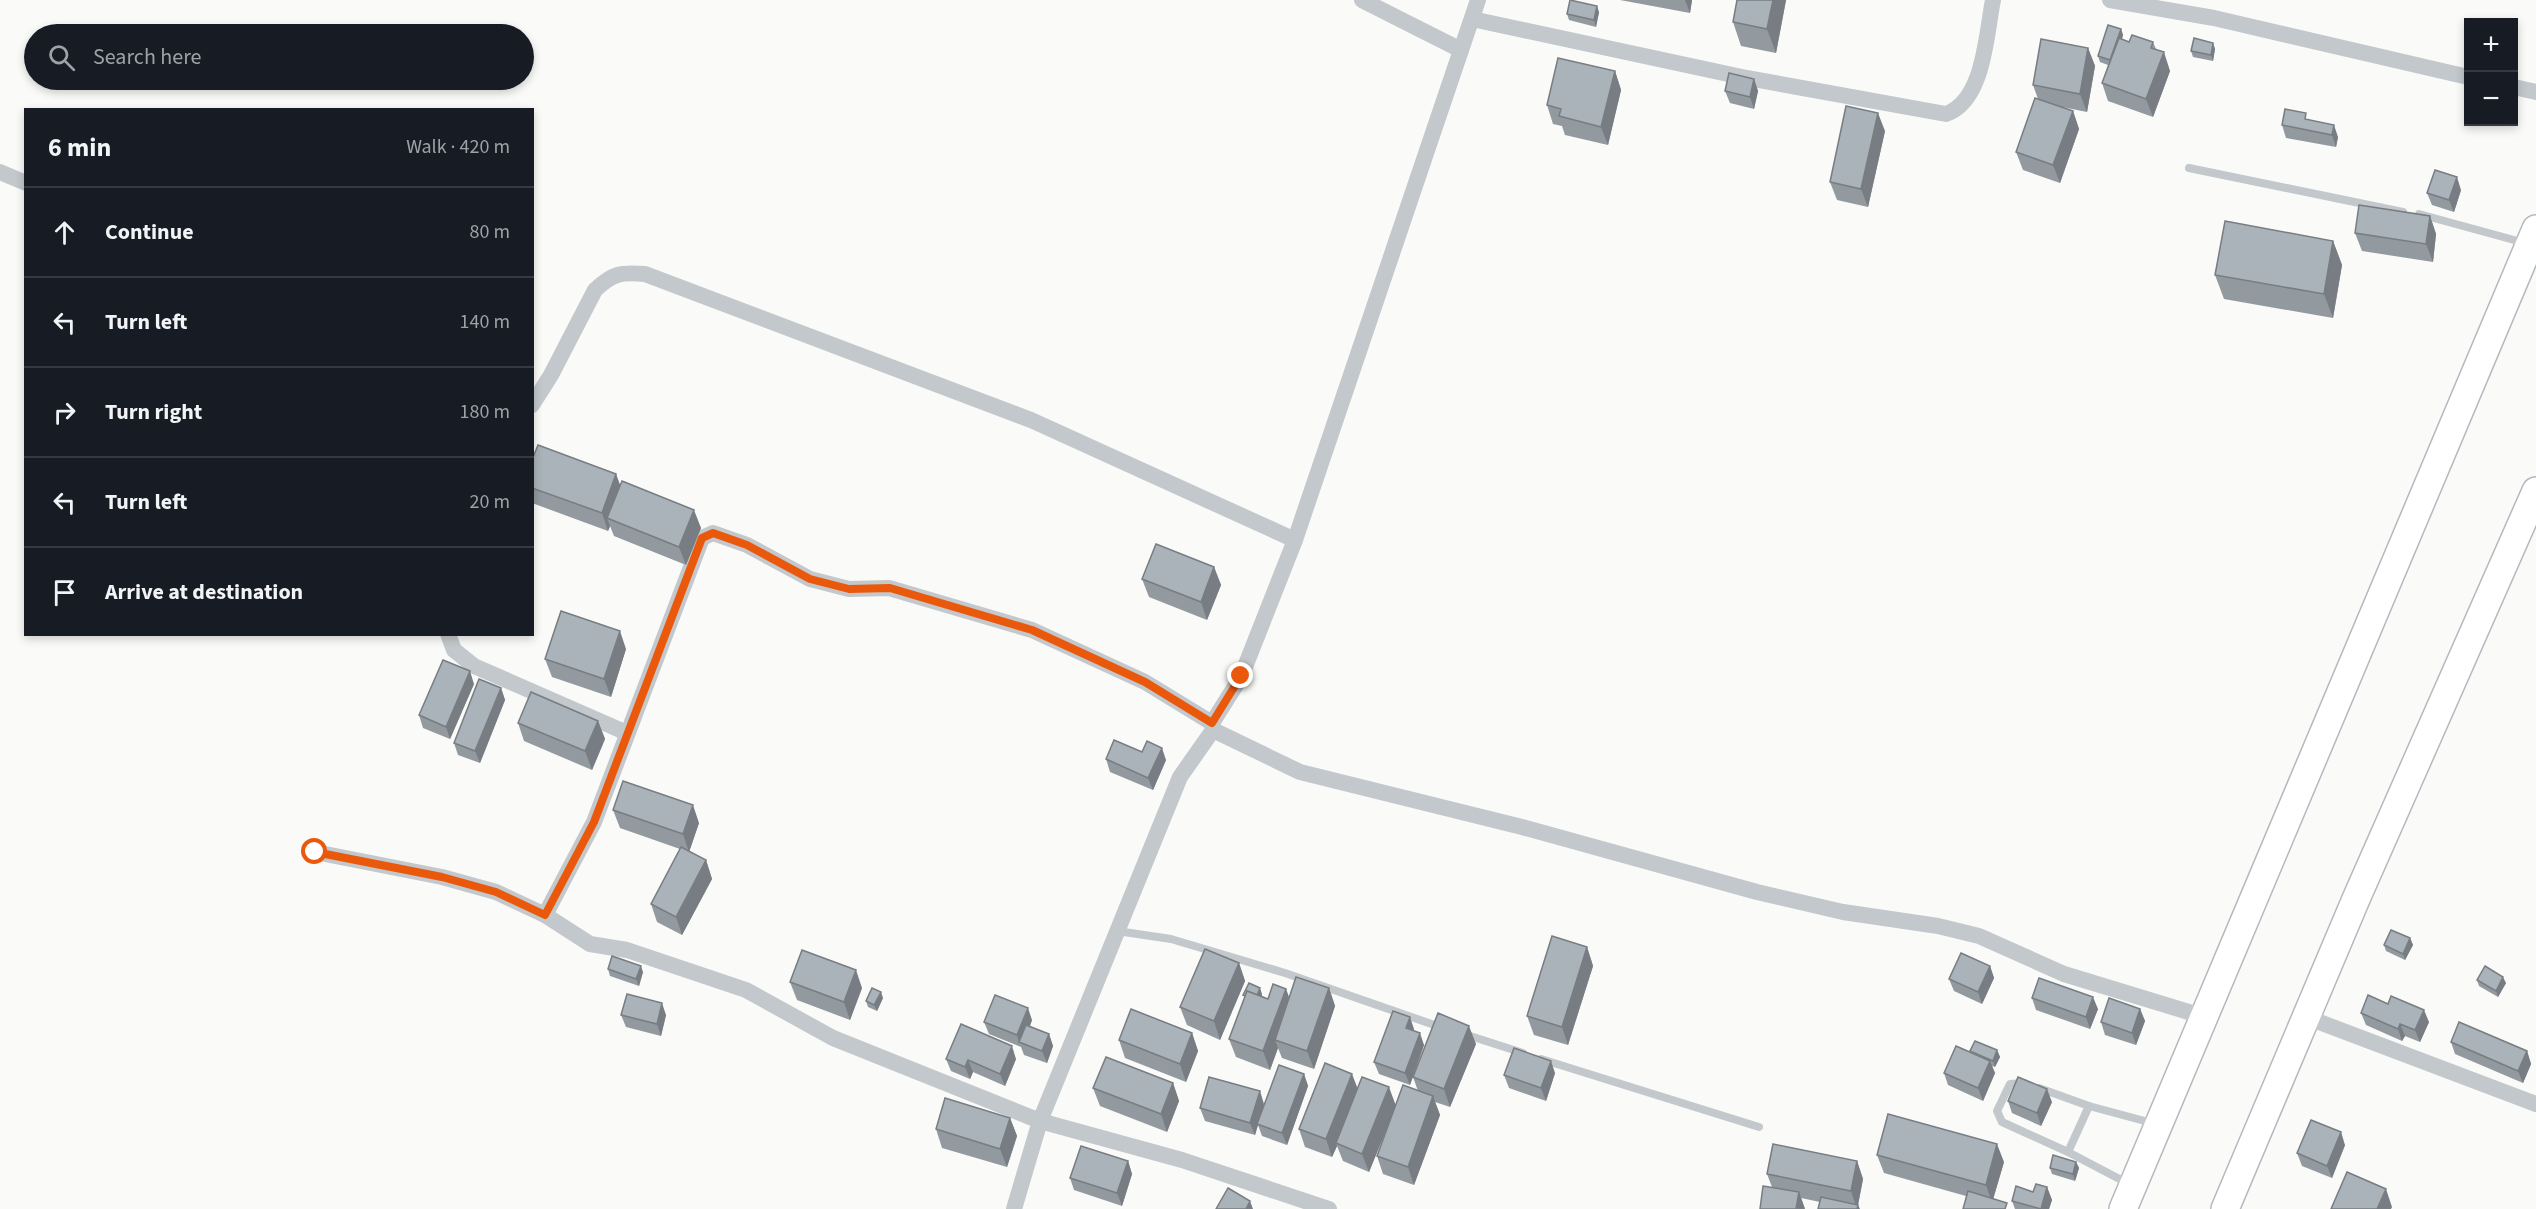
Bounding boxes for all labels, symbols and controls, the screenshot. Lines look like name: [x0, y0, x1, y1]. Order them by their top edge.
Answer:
map controls: [2464, 18, 2518, 126]
button: +: [2464, 18, 2518, 72]
search box: [24, 24, 534, 90]
icon: search: [45, 41, 78, 74]
text: Search here: [93, 41, 201, 73]
button: −: [2464, 72, 2518, 126]
text: 6 min: [48, 129, 111, 166]
text: Walk · 420 m: [406, 133, 510, 161]
icon: ahead: [48, 216, 81, 249]
text: Continue: [105, 216, 194, 248]
text: 80 m: [470, 218, 510, 246]
icon: left: [48, 306, 81, 339]
text: Turn left: [105, 306, 187, 338]
text: 140 m: [460, 308, 510, 336]
icon: right: [48, 396, 81, 429]
text: Turn right: [105, 396, 202, 428]
text: 180 m: [460, 398, 510, 426]
icon: left: [48, 486, 81, 519]
text: Turn left: [105, 486, 187, 518]
text: 20 m: [470, 488, 510, 516]
icon: arrive: [48, 576, 81, 609]
text: Arrive at destination: [105, 576, 303, 608]
route end: [1227, 662, 1253, 688]
route start: [301, 838, 327, 864]

